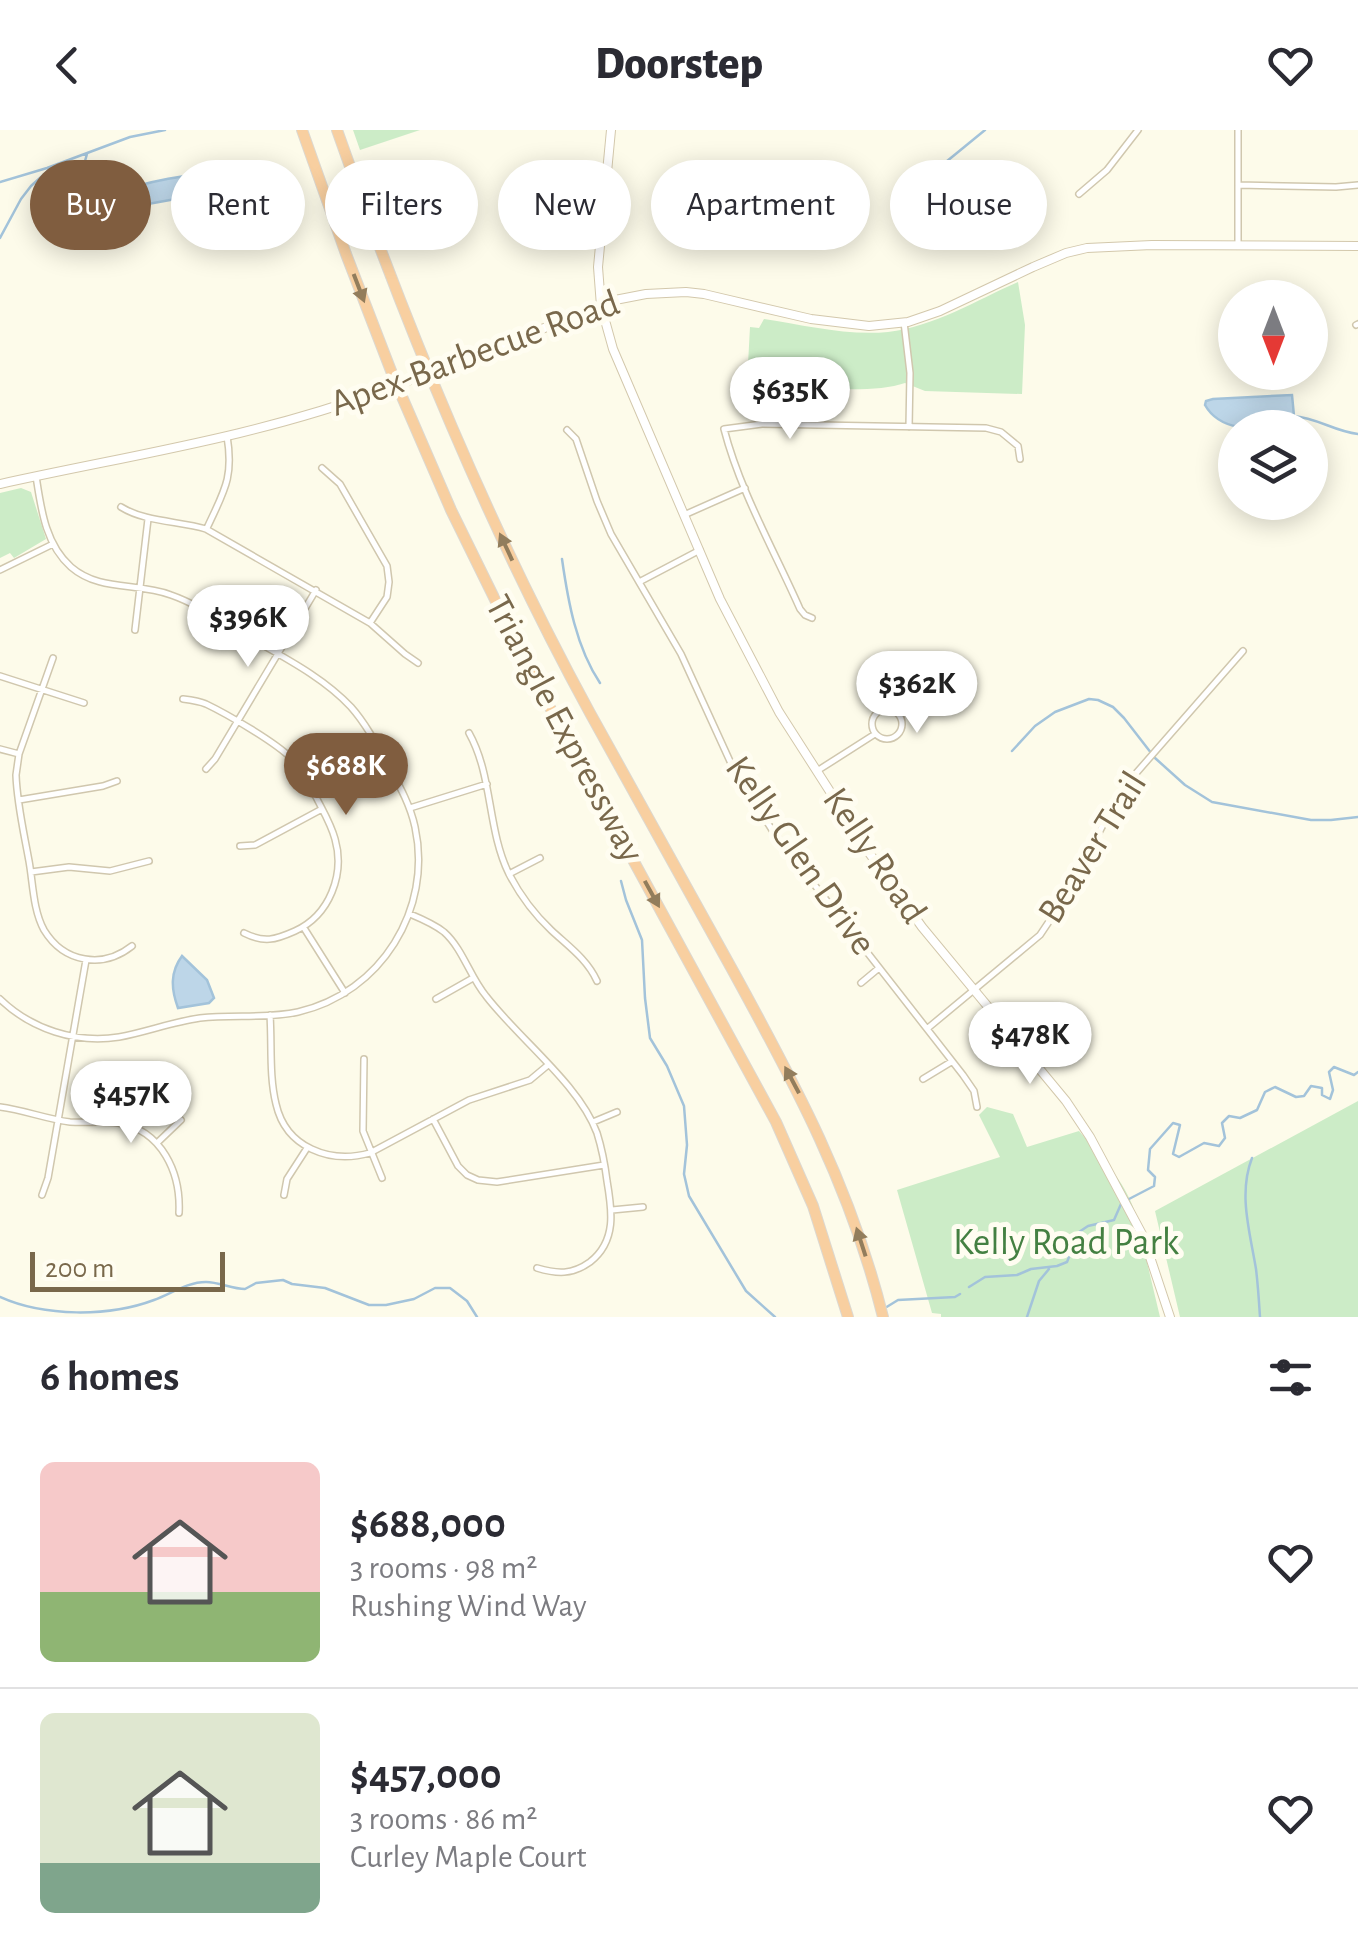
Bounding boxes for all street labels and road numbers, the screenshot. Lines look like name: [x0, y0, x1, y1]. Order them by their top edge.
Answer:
street label: Apex-Barbecue Road: [326, 284, 624, 424]
street label: Triangle Expressway: [478, 589, 650, 869]
street label: Kelly Glen Drive: [718, 750, 882, 962]
street label: Beaver Trail: [1032, 766, 1154, 930]
street label: Kelly Road: [815, 781, 933, 931]

